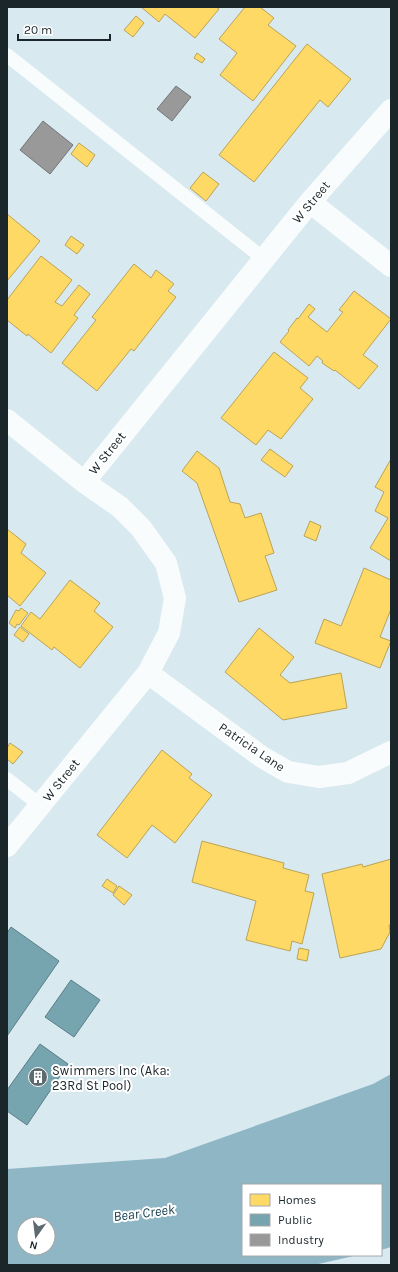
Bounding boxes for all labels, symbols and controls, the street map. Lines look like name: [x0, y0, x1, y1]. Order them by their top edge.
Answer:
scale bar: [18, 16, 110, 42]
text: 20 m: [24, 23, 52, 37]
street label: W Street: [289, 178, 333, 226]
street label: W Street: [85, 429, 129, 477]
street label: Patricia Lane: [216, 719, 288, 775]
street label: W Street: [39, 756, 83, 804]
place label: Swimmers Inc (Aka: 23Rd St Pool): [52, 1063, 170, 1093]
building icon: Swimmers Inc (Aka: 23Rd St Pool): [27, 1066, 49, 1088]
legend: [242, 1184, 382, 1256]
text: Homes: [278, 1193, 316, 1207]
water label: Bear Creek: [112, 1201, 177, 1225]
text: Public: [278, 1213, 312, 1227]
north arrow: [16, 1216, 56, 1256]
text: Industry: [278, 1233, 324, 1247]
text: N: [28, 1238, 39, 1252]

